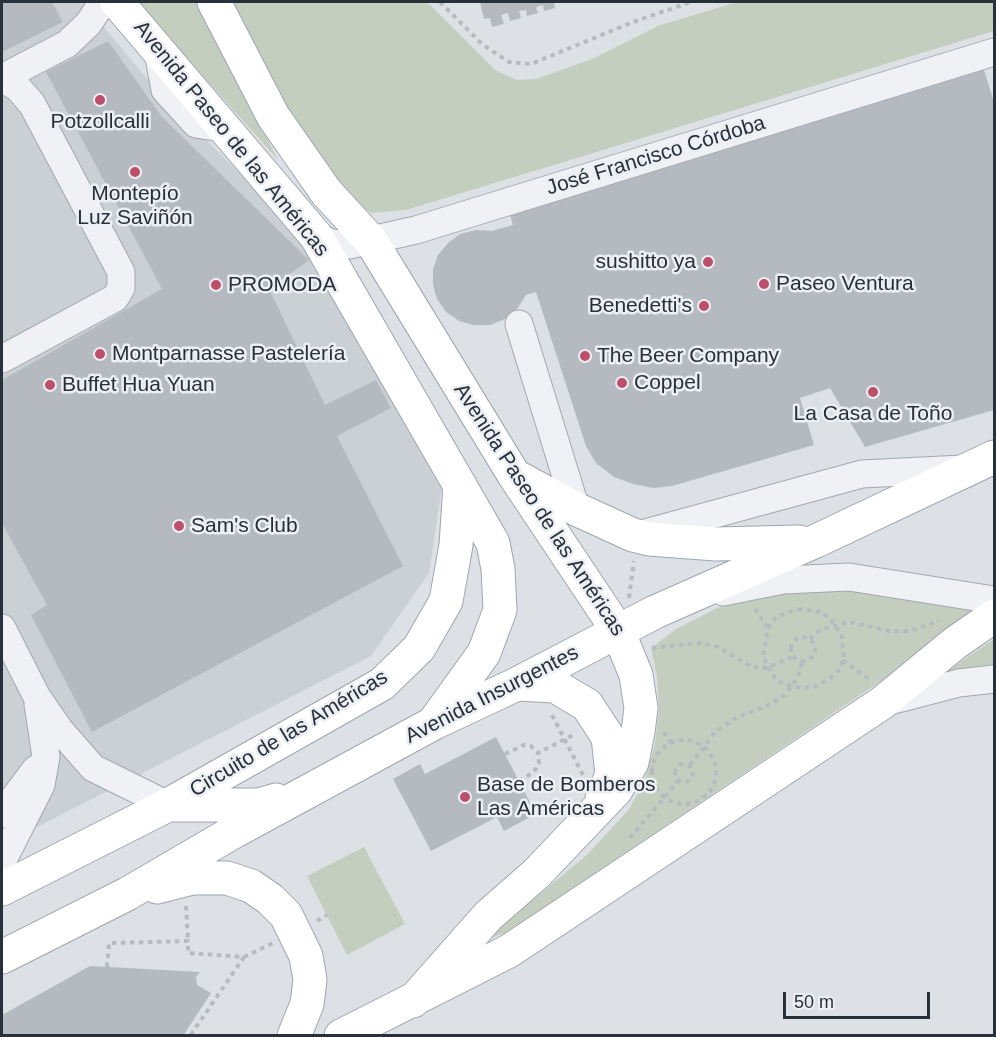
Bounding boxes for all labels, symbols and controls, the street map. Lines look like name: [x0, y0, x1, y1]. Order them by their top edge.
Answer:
street label: Avenida Paseo de las Américas: [128, 16, 334, 262]
marker: Potzollcalli: [93, 93, 107, 107]
place label: Potzollcalli: [50, 109, 150, 135]
street label: José Francisco Córdoba: [543, 111, 769, 201]
marker: Montepío Luz Saviñón: [128, 165, 142, 179]
place label: Montepío Luz Saviñón: [77, 181, 193, 231]
place label: sushitto ya: [596, 249, 696, 275]
marker: sushitto ya: [701, 255, 715, 269]
place label: Paseo Ventura: [776, 271, 914, 297]
place label: PROMODA: [228, 272, 337, 298]
marker: Paseo Ventura: [757, 277, 771, 291]
marker: PROMODA: [209, 278, 223, 292]
place label: Benedetti's: [589, 293, 692, 319]
marker: Benedetti's: [697, 299, 711, 313]
place label: Montparnasse Pastelería: [112, 341, 345, 367]
place label: The Beer Company: [597, 343, 779, 369]
marker: Montparnasse Pastelería: [93, 347, 107, 361]
marker: The Beer Company: [578, 349, 592, 363]
place label: Coppel: [634, 370, 701, 396]
place label: Buffet Hua Yuan: [62, 372, 215, 398]
marker: Coppel: [615, 376, 629, 390]
marker: Buffet Hua Yuan: [43, 378, 57, 392]
street label: Avenida Paseo de las Américas: [448, 379, 630, 641]
marker: La Casa de Toño: [866, 385, 880, 399]
place label: La Casa de Toño: [794, 401, 952, 427]
place label: Sam's Club: [191, 513, 298, 539]
marker: Sam's Club: [172, 519, 186, 533]
street label: Avenida Insurgentes: [401, 640, 583, 750]
street label: Circuito de las Américas: [185, 665, 393, 803]
place label: Base de Bomberos Las Américas: [477, 772, 656, 822]
marker: Base de Bomberos Las Américas: [458, 790, 472, 804]
scale bar: [786, 980, 933, 1018]
text: 50 m: [794, 992, 834, 1012]

